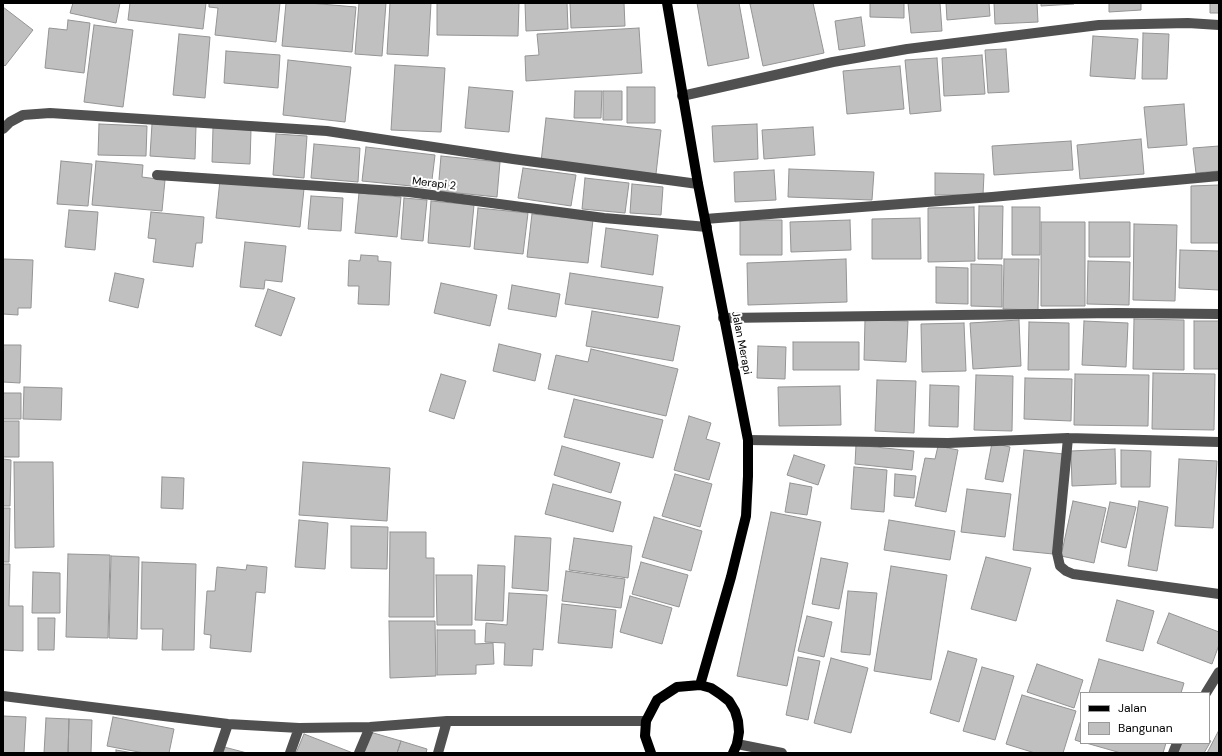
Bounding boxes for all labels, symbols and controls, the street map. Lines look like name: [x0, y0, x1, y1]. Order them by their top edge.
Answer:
street label: Merapi 2: [411, 175, 457, 193]
street label: Jalan Merapi: [728, 310, 754, 376]
legend: [1080, 692, 1210, 744]
text: Jalan: [1118, 700, 1147, 716]
text: Bangunan: [1118, 720, 1173, 736]

